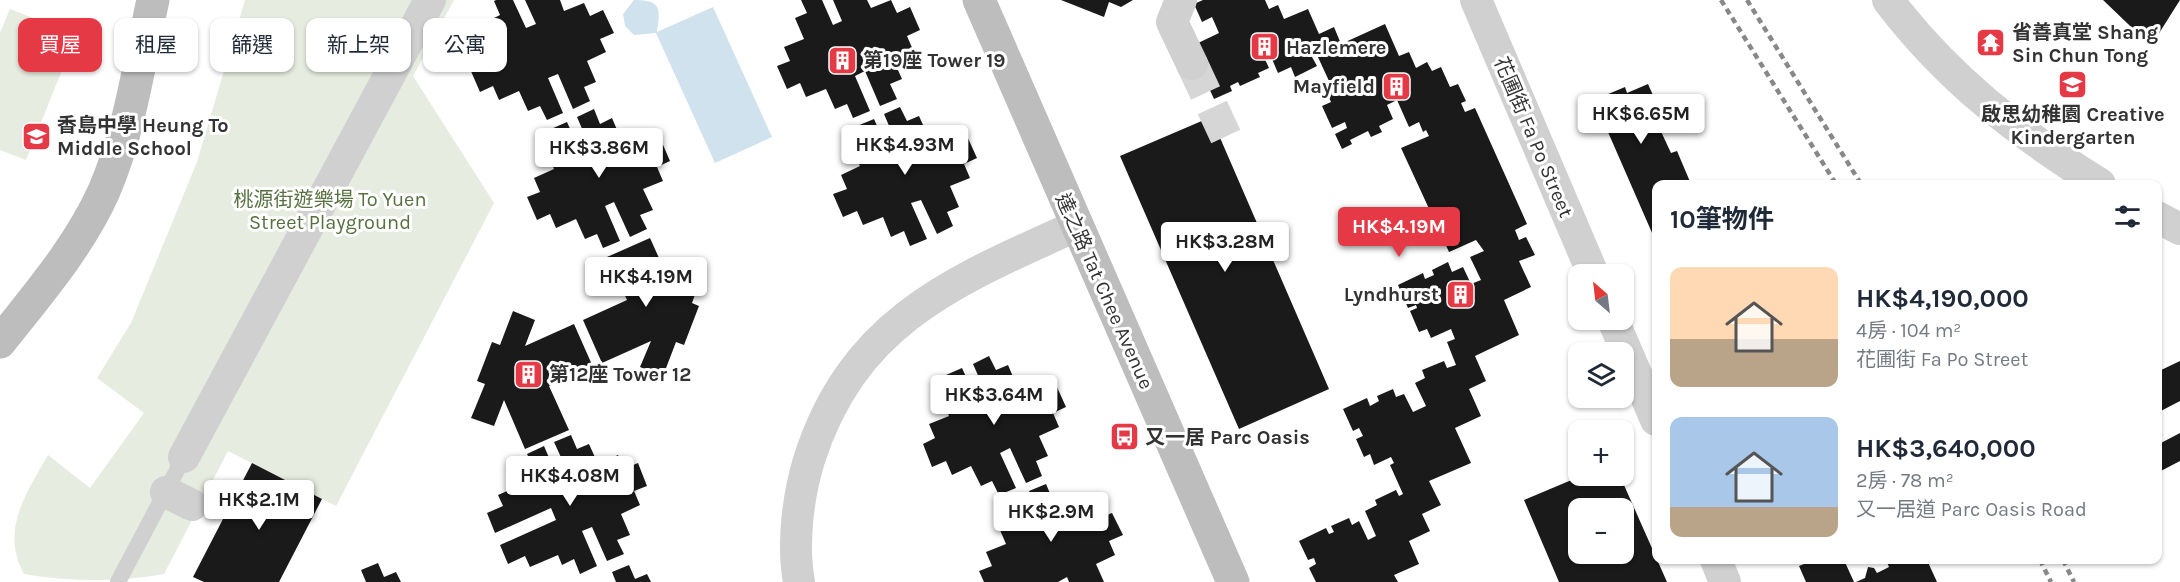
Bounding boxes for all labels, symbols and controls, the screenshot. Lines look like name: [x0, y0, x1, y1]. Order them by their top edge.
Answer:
chip: 買屋: [18, 18, 102, 72]
chip: 租屋: [114, 18, 198, 72]
chip: 篩選: [210, 18, 294, 72]
chip: 新上架: [306, 18, 411, 72]
chip: 公寓: [423, 18, 507, 72]
place label: 省善真堂 Shang Sin Chun Tong: [2012, 21, 2158, 67]
temple icon: 省善真堂 Shang Sin Chun Tong: [1975, 27, 2007, 59]
building icon: Hazlemere: [1249, 31, 1281, 63]
place label: Hazlemere: [1286, 36, 1386, 59]
building icon: 第19座 Tower 19: [826, 44, 858, 76]
place label: 第19座 Tower 19: [863, 49, 1006, 72]
street label: 花圃街 Fa Po Street: [1489, 53, 1578, 221]
school or university icon: 啟思幼稚園 Creative Kindergarten: [2057, 68, 2089, 100]
building icon: Mayfield: [1380, 70, 1412, 102]
place label: Mayfield: [1293, 75, 1375, 98]
pin: HK$6.65M: [1579, 94, 1703, 145]
text: HK$6.65M: [1592, 102, 1690, 125]
place label: 啟思幼稚園 Creative Kindergarten: [1981, 103, 2165, 149]
place label: 香島中學 Heung To Middle School: [57, 114, 229, 160]
school or university icon: 香島中學 Heung To Middle School: [20, 121, 52, 153]
pin: HK$4.93M: [843, 125, 967, 176]
pin: HK$3.86M: [537, 128, 661, 179]
text: HK$4.93M: [855, 133, 955, 156]
text: HK$3.86M: [549, 136, 649, 159]
park label: 桃源街遊樂場 To Yuen Street Playground: [234, 188, 426, 234]
street label: 達之路 Tat Chee Avenue: [1051, 190, 1158, 393]
icon: filters: [2111, 200, 2144, 233]
text: 10筆物件: [1670, 204, 1774, 235]
pin: HK$4.19M: [1337, 207, 1461, 258]
text: HK$4.19M: [1352, 215, 1446, 238]
pin: HK$3.28M: [1163, 222, 1287, 273]
text: HK$3.28M: [1175, 230, 1275, 253]
pin: HK$4.19M: [584, 257, 708, 308]
north arrow: [1568, 264, 1634, 330]
map controls: [1568, 264, 1634, 564]
text: HK$4.19M: [599, 265, 693, 288]
building icon: Lyndhurst: [1444, 278, 1476, 310]
place label: Lyndhurst: [1344, 283, 1439, 306]
text: HK$4,190,000: [1856, 283, 2029, 314]
icon: home: [1718, 291, 1790, 363]
text: 4房 · 104 m²: [1856, 319, 1961, 342]
button: layers: [1568, 342, 1634, 408]
text: 花圃街 Fa Po Street: [1856, 348, 2028, 371]
building icon: 第12座 Tower 12: [512, 358, 544, 390]
place label: 第12座 Tower 12: [549, 363, 691, 386]
pin: HK$3.64M: [932, 375, 1056, 426]
text: HK$3.64M: [944, 383, 1044, 406]
button: +: [1568, 420, 1634, 486]
bus stop icon: 又一居 Parc Oasis: [1108, 421, 1140, 453]
place label: 又一居 Parc Oasis: [1145, 426, 1310, 449]
text: HK$3,640,000: [1856, 433, 2036, 464]
icon: home: [1718, 441, 1790, 513]
pin: HK$4.08M: [508, 456, 632, 507]
text: HK$4.08M: [520, 464, 620, 487]
text: 2房 · 78 m²: [1856, 469, 1954, 492]
pin: HK$2.1M: [204, 480, 314, 531]
text: HK$2.1M: [218, 488, 300, 511]
pin: HK$2.9M: [996, 492, 1106, 543]
button: −: [1568, 498, 1634, 564]
text: 又一居道 Parc Oasis Road: [1856, 498, 2087, 521]
text: HK$2.9M: [1007, 500, 1095, 523]

